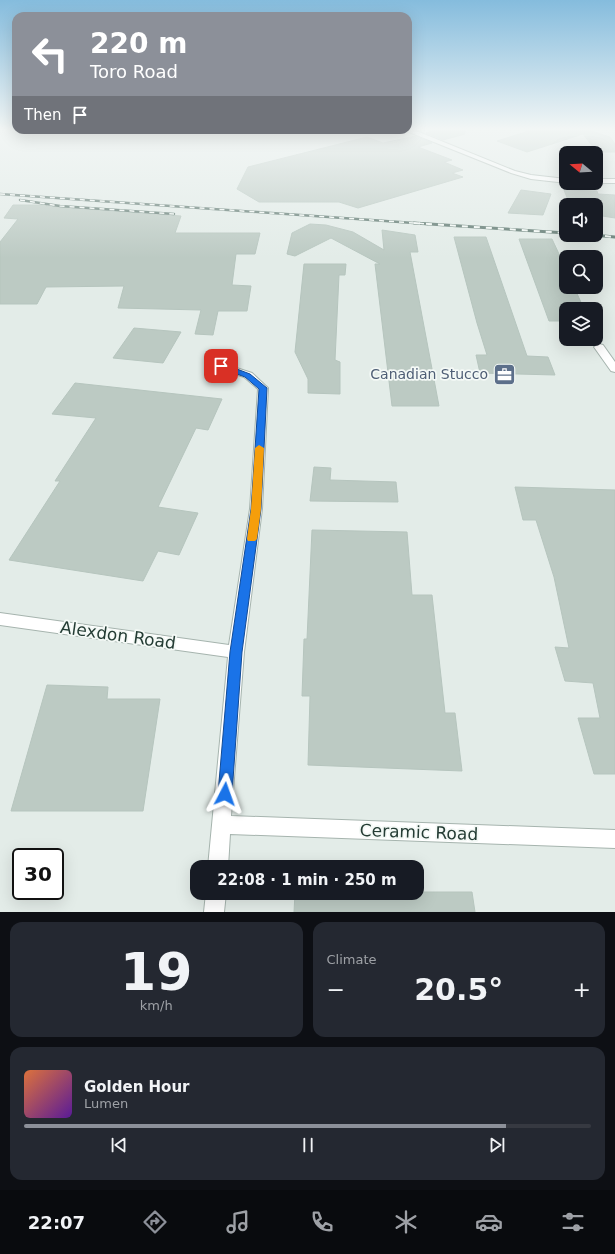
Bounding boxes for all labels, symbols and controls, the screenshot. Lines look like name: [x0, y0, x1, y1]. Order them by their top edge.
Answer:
text: 220 m: [90, 27, 187, 60]
icon: left: [24, 28, 76, 80]
text: Toro Road: [90, 61, 178, 82]
icon: arrive: [69, 104, 91, 126]
text: Then: [24, 106, 61, 124]
north arrow: [559, 146, 603, 190]
map controls: [559, 146, 603, 346]
button: sound: [559, 198, 603, 242]
button: search: [559, 250, 603, 294]
button: layers: [559, 302, 603, 346]
pin: [204, 349, 238, 383]
icon: arrive: [210, 355, 232, 377]
office icon: Canadian Stucco: [491, 361, 517, 387]
place label: Canadian Stucco: [370, 366, 488, 382]
street label: Alexdon Road: [59, 617, 177, 653]
position arrow: [204, 773, 246, 815]
street label: Ceramic Road: [359, 820, 479, 844]
speed limit sign: 30: [12, 848, 64, 900]
text: 22:08 · 1 min · 250 m: [217, 871, 397, 889]
text: 19: [120, 942, 192, 1002]
text: Climate: [327, 952, 377, 967]
text: 20.5°: [414, 972, 503, 1007]
text: −: [327, 977, 345, 1002]
text: +: [573, 977, 591, 1002]
text: km/h: [140, 998, 173, 1013]
text: Golden Hour: [84, 1078, 190, 1096]
text: Lumen: [84, 1096, 128, 1111]
icon: previous: [108, 1134, 130, 1156]
icon: pause: [297, 1134, 319, 1156]
icon: next: [486, 1134, 508, 1156]
icon: directions: [141, 1208, 169, 1236]
icon: music: [224, 1208, 252, 1236]
icon: phone: [308, 1208, 336, 1236]
icon: climate: [392, 1208, 420, 1236]
icon: car: [475, 1208, 503, 1236]
icon: filters: [559, 1208, 587, 1236]
text: 22:07: [28, 1212, 85, 1233]

